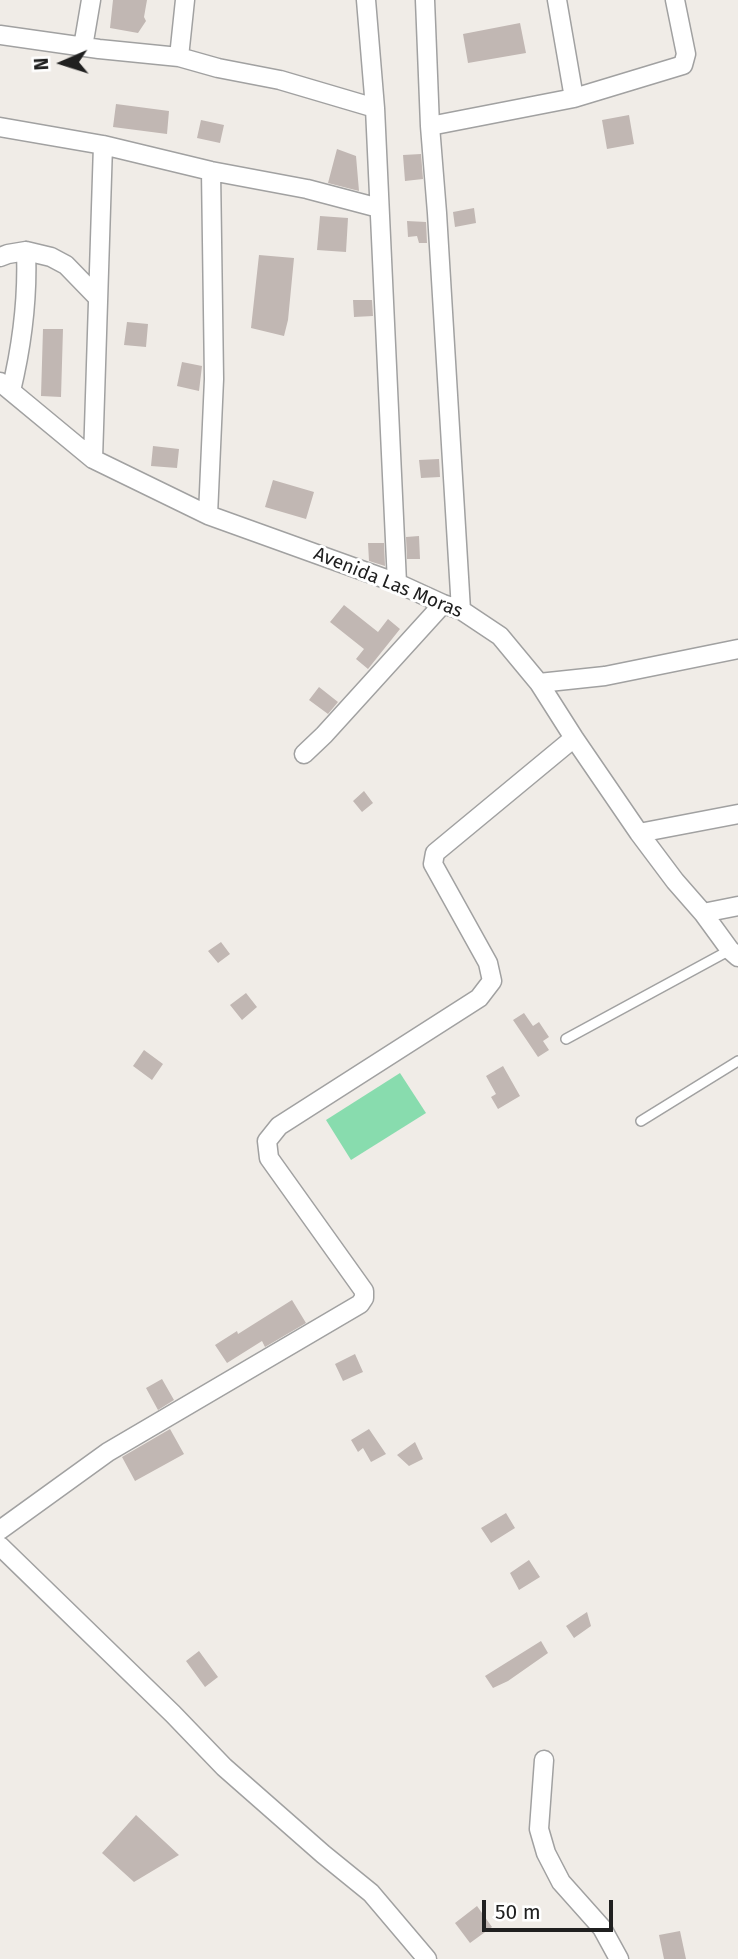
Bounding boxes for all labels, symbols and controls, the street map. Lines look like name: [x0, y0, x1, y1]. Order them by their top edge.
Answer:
north arrow: [28, 28, 98, 98]
text: N: [30, 57, 53, 71]
street label: Avenida Las Moras: [310, 543, 466, 623]
scale bar: [486, 1885, 617, 1929]
text: 50 m: [495, 1899, 541, 1925]

